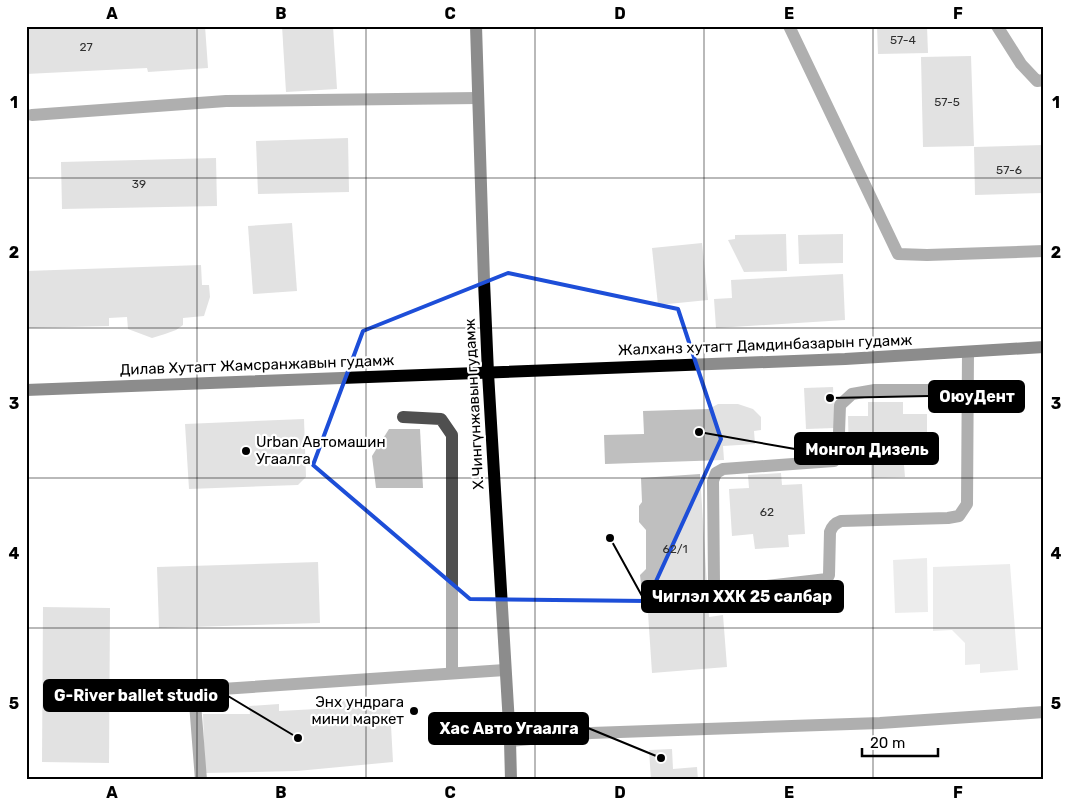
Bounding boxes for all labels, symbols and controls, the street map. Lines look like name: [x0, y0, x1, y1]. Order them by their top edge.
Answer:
text: A: [106, 4, 118, 23]
text: B: [275, 4, 287, 23]
text: C: [444, 4, 456, 23]
text: D: [614, 4, 626, 23]
text: E: [784, 4, 794, 23]
text: F: [953, 4, 963, 23]
house number: 57-4: [890, 33, 917, 47]
house number: 27: [79, 40, 93, 54]
text: 1: [10, 93, 18, 112]
text: 1: [1052, 93, 1060, 112]
house number: 57-5: [934, 95, 960, 109]
house number: 57-6: [996, 163, 1022, 177]
house number: 39: [132, 177, 146, 191]
text: 2: [9, 243, 19, 262]
text: 2: [1051, 243, 1061, 262]
street label: Х.Чингүнжавын гудамж: [461, 318, 487, 490]
street label: Жалханз хутагт Дамдинбазарын гудамж: [617, 331, 913, 359]
street label: Дилав Хутагт Жамсранжавын гудамж: [119, 351, 395, 379]
callout: ОюуДент: [929, 381, 1024, 412]
text: ОюуДент: [939, 387, 1015, 406]
text: 3: [9, 394, 19, 413]
text: 3: [1051, 394, 1061, 413]
place label: Urban Автомашин Угаалга: [256, 433, 386, 468]
callout: Монгол Дизель: [795, 433, 938, 464]
text: Монгол Дизель: [805, 440, 929, 459]
marker: Urban Автомашин Угаалга: [240, 445, 252, 457]
house number: 62: [760, 505, 774, 519]
house number: 62/1: [662, 542, 688, 556]
text: 4: [9, 544, 20, 563]
text: 4: [1051, 544, 1062, 563]
callout: Чиглэл ХХК 25 салбар: [642, 581, 843, 612]
text: Чиглэл ХХК 25 салбар: [652, 587, 832, 606]
callout: G-River ballet studio: [44, 680, 228, 711]
text: G-River ballet studio: [54, 686, 218, 705]
place label: Энх ундрага мини маркет: [311, 693, 404, 728]
text: 5: [9, 694, 19, 713]
text: 5: [1051, 694, 1061, 713]
marker: Энх ундрага мини маркет: [408, 705, 420, 717]
callout: Хас Авто Угаалга: [429, 713, 588, 744]
text: Хас Авто Угаалга: [439, 719, 579, 738]
scale bar: [862, 726, 939, 758]
text: 20 m: [870, 734, 905, 752]
text: A: [106, 783, 118, 802]
text: B: [275, 783, 287, 802]
text: C: [444, 783, 456, 802]
text: D: [614, 783, 626, 802]
text: E: [784, 783, 794, 802]
text: F: [953, 783, 963, 802]

